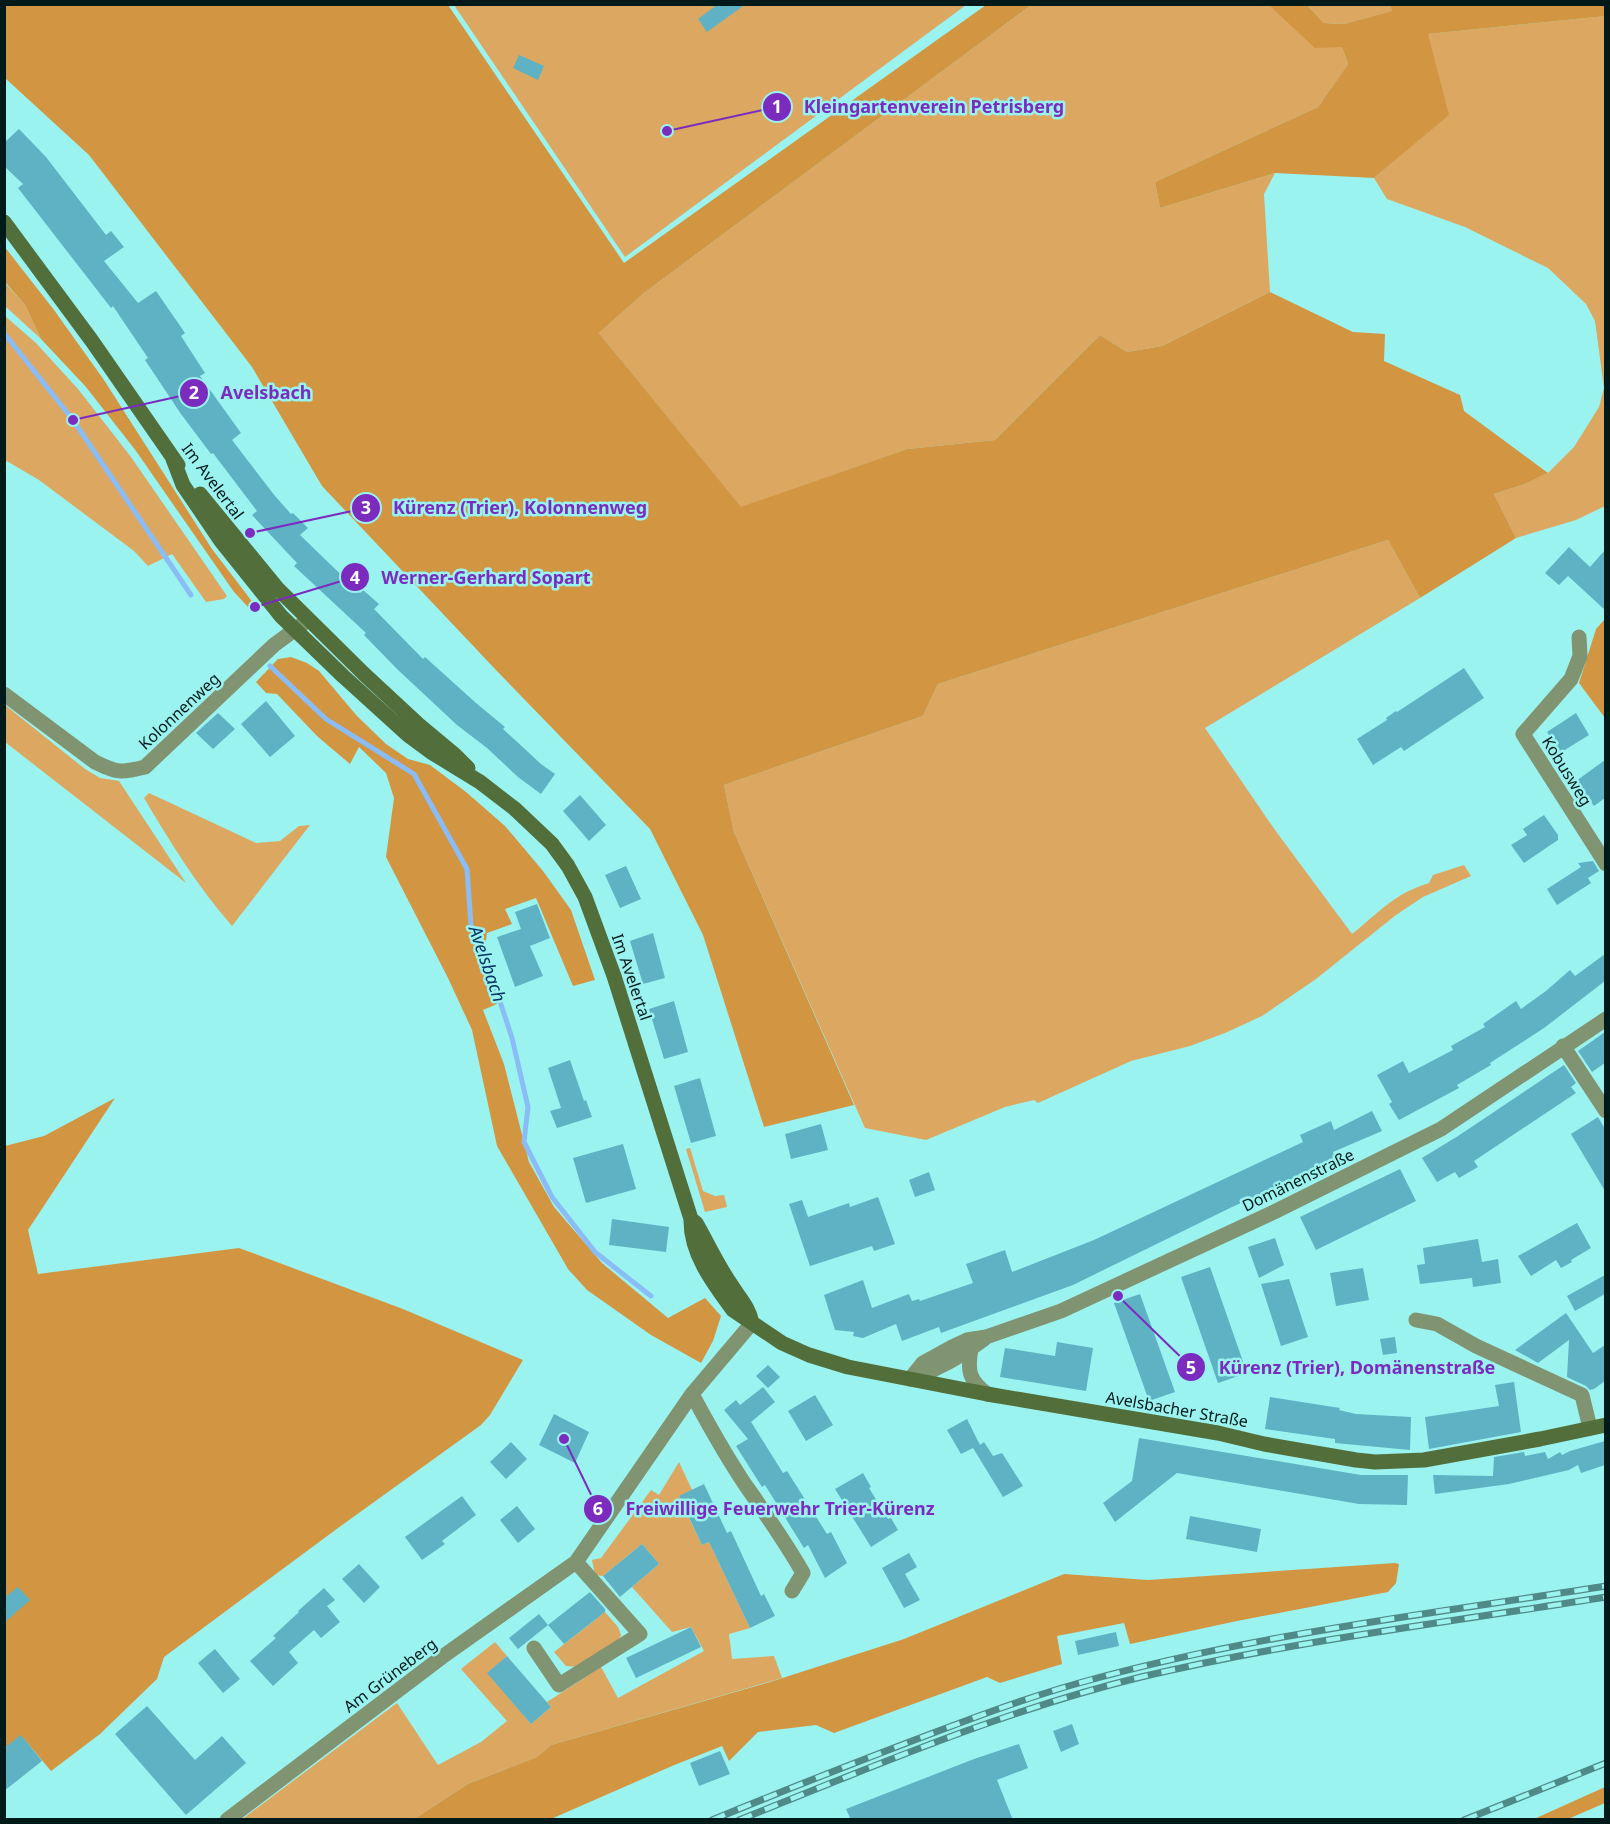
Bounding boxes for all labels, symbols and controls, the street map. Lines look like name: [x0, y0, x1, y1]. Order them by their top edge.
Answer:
callout: Kleingartenverein Petrisberg: [762, 89, 1077, 125]
text: 1: [772, 94, 782, 118]
text: Kleingartenverein Petrisberg: [804, 94, 1064, 118]
callout: Avelsbach: [179, 375, 324, 411]
text: 2: [189, 380, 199, 404]
text: Avelsbach: [220, 380, 312, 404]
street label: Im Avelertal: [177, 438, 249, 524]
callout: Kürenz (Trier), Kolonnenweg: [351, 490, 659, 526]
text: 3: [361, 495, 371, 519]
text: Kürenz (Trier), Kolonnenweg: [393, 495, 647, 519]
callout: Werner-Gerhard Sopart: [340, 559, 603, 595]
text: 4: [350, 565, 360, 589]
text: Werner-Gerhard Sopart: [381, 565, 591, 589]
street label: Kolonnenweg: [134, 668, 224, 754]
street label: Kobusweg: [1537, 732, 1597, 810]
water label: Avelsbach: [463, 920, 512, 1005]
street label: Im Avelertal: [607, 931, 657, 1023]
street label: Domänenstraße: [1238, 1143, 1358, 1217]
callout: Kürenz (Trier), Domänenstraße: [1176, 1349, 1507, 1385]
text: 5: [1186, 1355, 1196, 1379]
text: Kürenz (Trier), Domänenstraße: [1219, 1355, 1495, 1379]
street label: Avelsbacher Straße: [1104, 1386, 1250, 1432]
callout: Freiwillige Feuerwehr Trier-Kürenz: [583, 1491, 947, 1527]
text: 6: [593, 1496, 603, 1520]
text: Freiwillige Feuerwehr Trier-Kürenz: [625, 1496, 935, 1520]
street label: Am Grüneberg: [339, 1633, 441, 1717]

